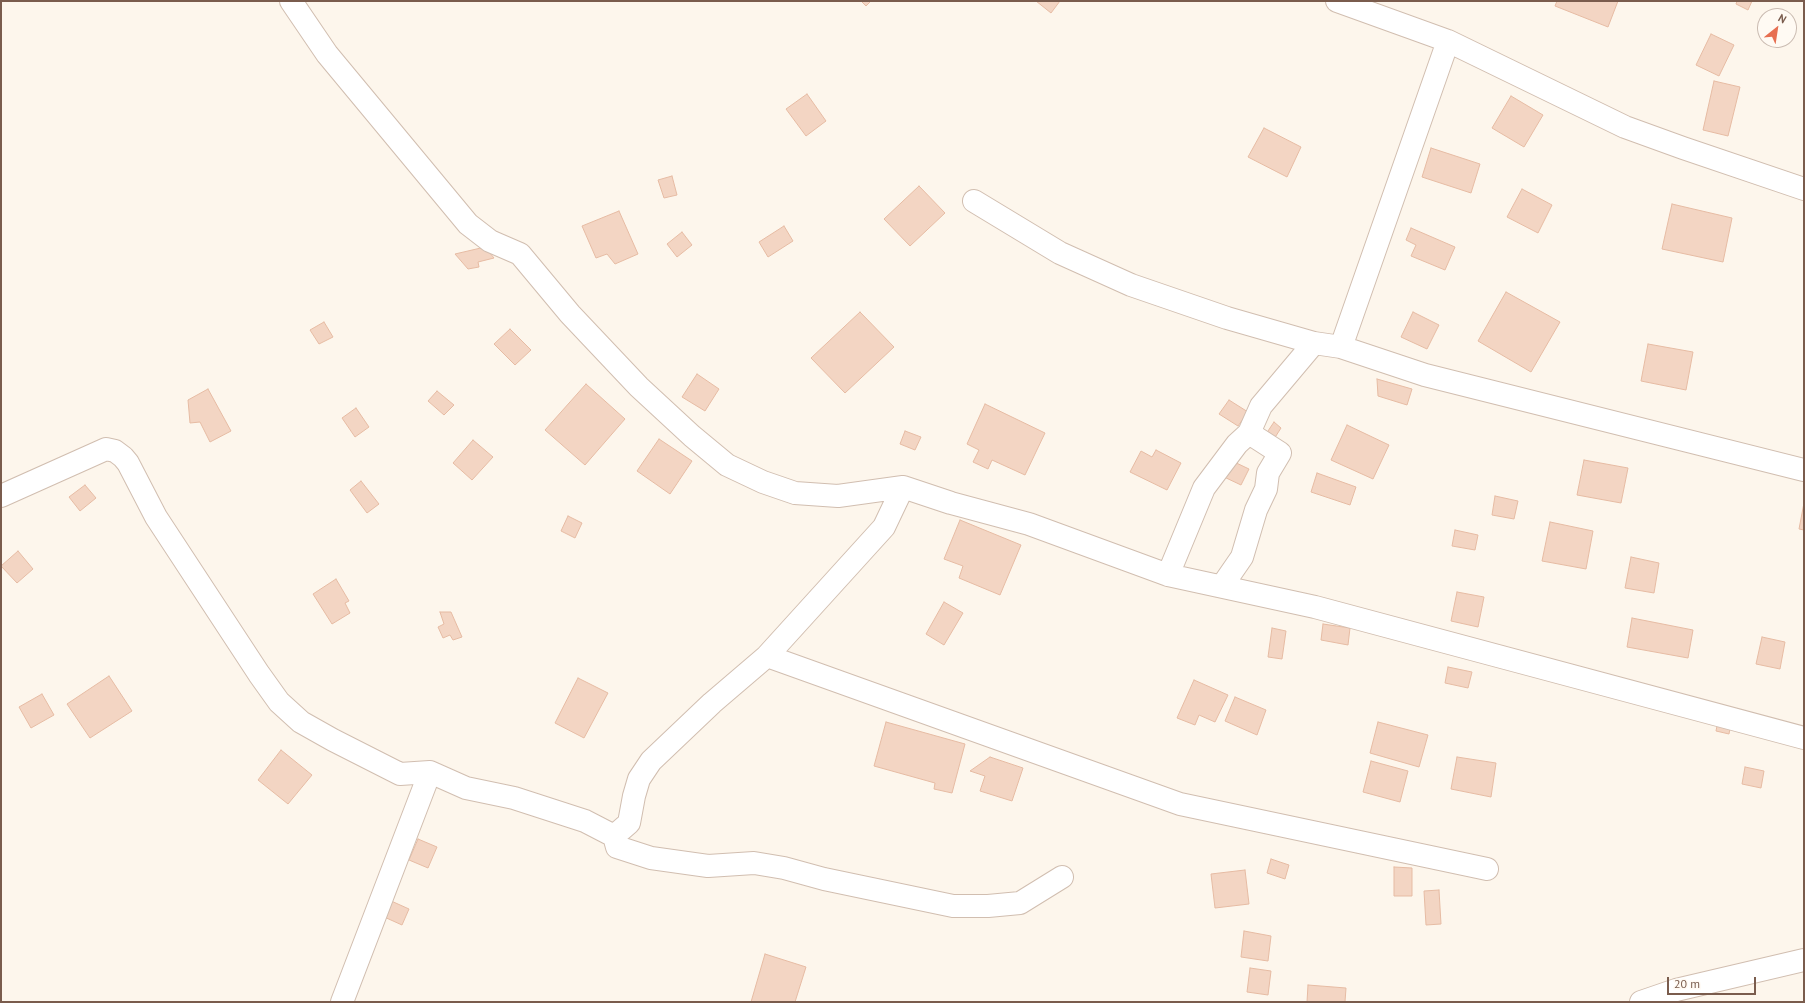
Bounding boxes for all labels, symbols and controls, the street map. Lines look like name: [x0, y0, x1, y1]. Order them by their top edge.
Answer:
north arrow: [1757, 8, 1797, 48]
text: N: [1776, 11, 1789, 26]
scale bar: [1669, 969, 1758, 995]
text: 20 m: [1674, 976, 1700, 991]

